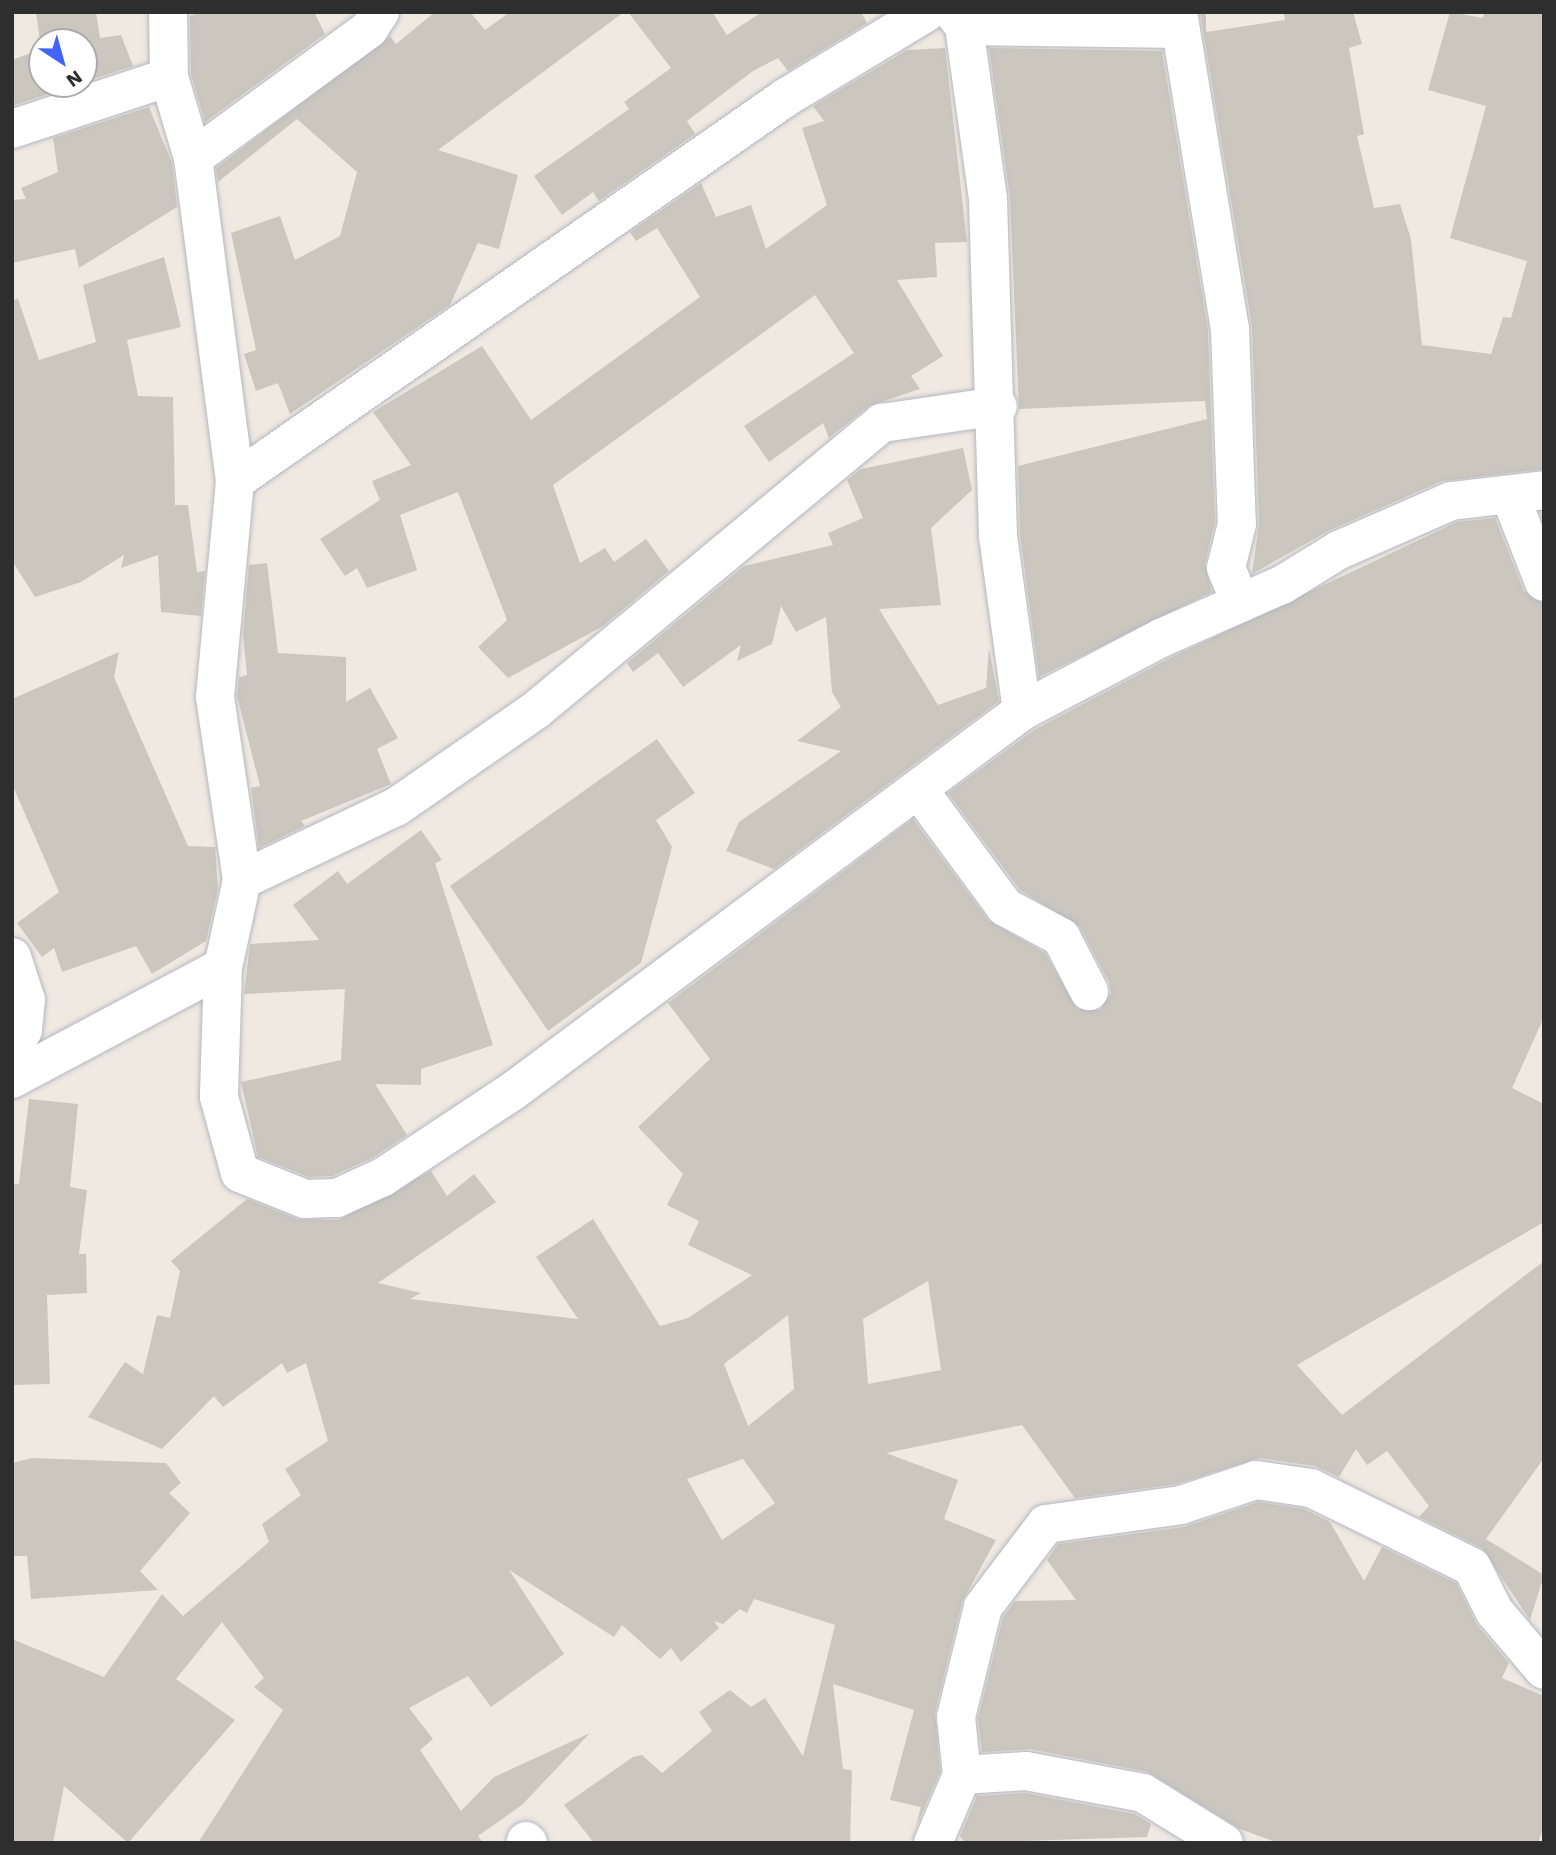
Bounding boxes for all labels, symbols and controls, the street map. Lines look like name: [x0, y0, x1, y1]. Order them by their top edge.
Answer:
north arrow: [28, 28, 98, 98]
text: N: [62, 65, 87, 92]

